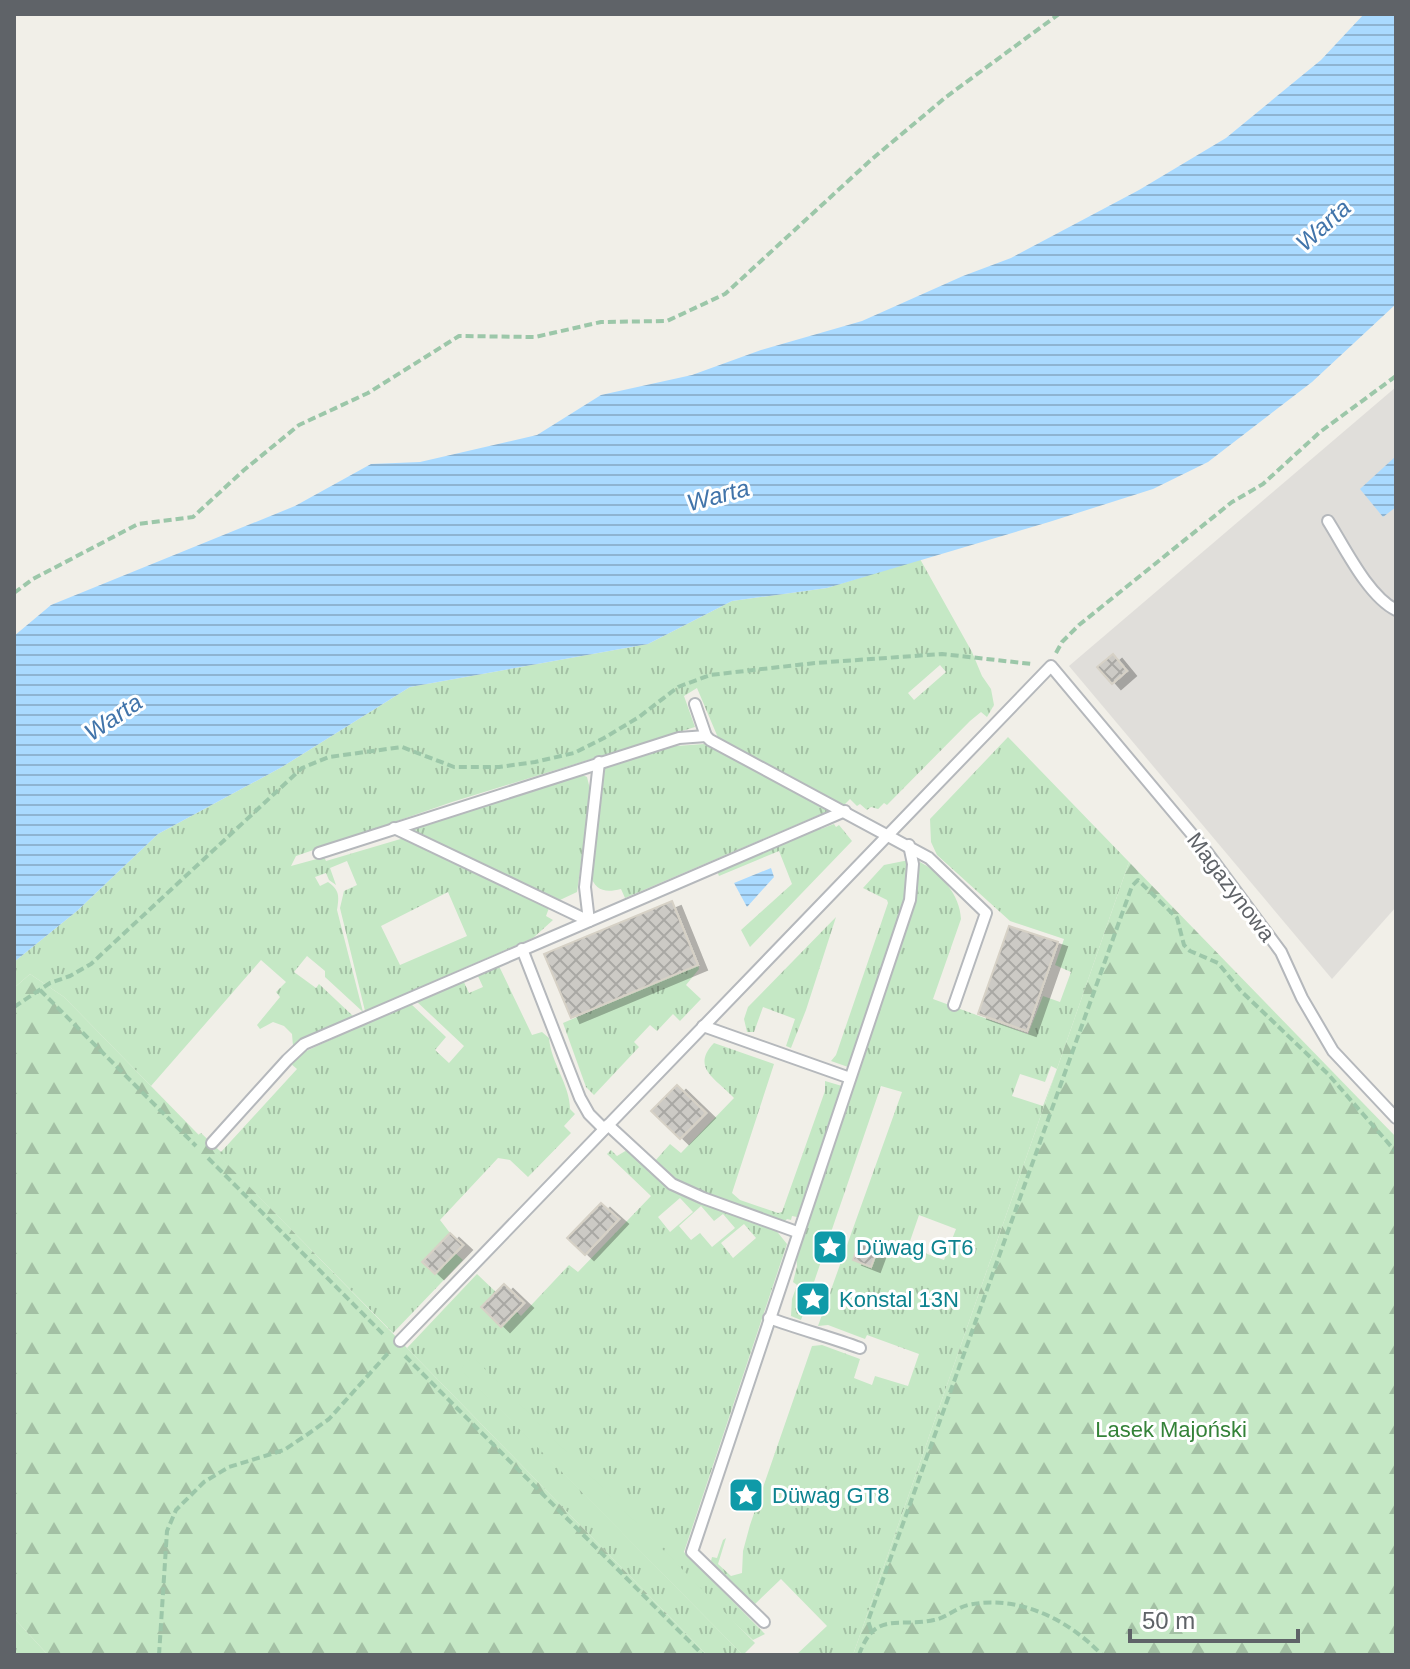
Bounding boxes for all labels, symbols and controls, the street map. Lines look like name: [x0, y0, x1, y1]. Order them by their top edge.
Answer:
water label: Warta: [1290, 194, 1356, 256]
water label: Warta: [684, 474, 752, 516]
water label: Warta: [79, 688, 147, 746]
street label: Magazynowa: [1182, 828, 1280, 947]
place icon: Düwag GT6: [811, 1228, 849, 1266]
place label: Düwag GT6: [856, 1235, 973, 1260]
place icon: Konstal 13N: [794, 1280, 832, 1318]
place label: Konstal 13N: [839, 1287, 959, 1312]
park label: Lasek Majoński: [1095, 1417, 1247, 1442]
place icon: Düwag GT8: [727, 1476, 765, 1514]
place label: Düwag GT8: [772, 1483, 889, 1508]
scale bar: [1130, 1593, 1298, 1643]
text: 50 m: [1142, 1607, 1195, 1634]

